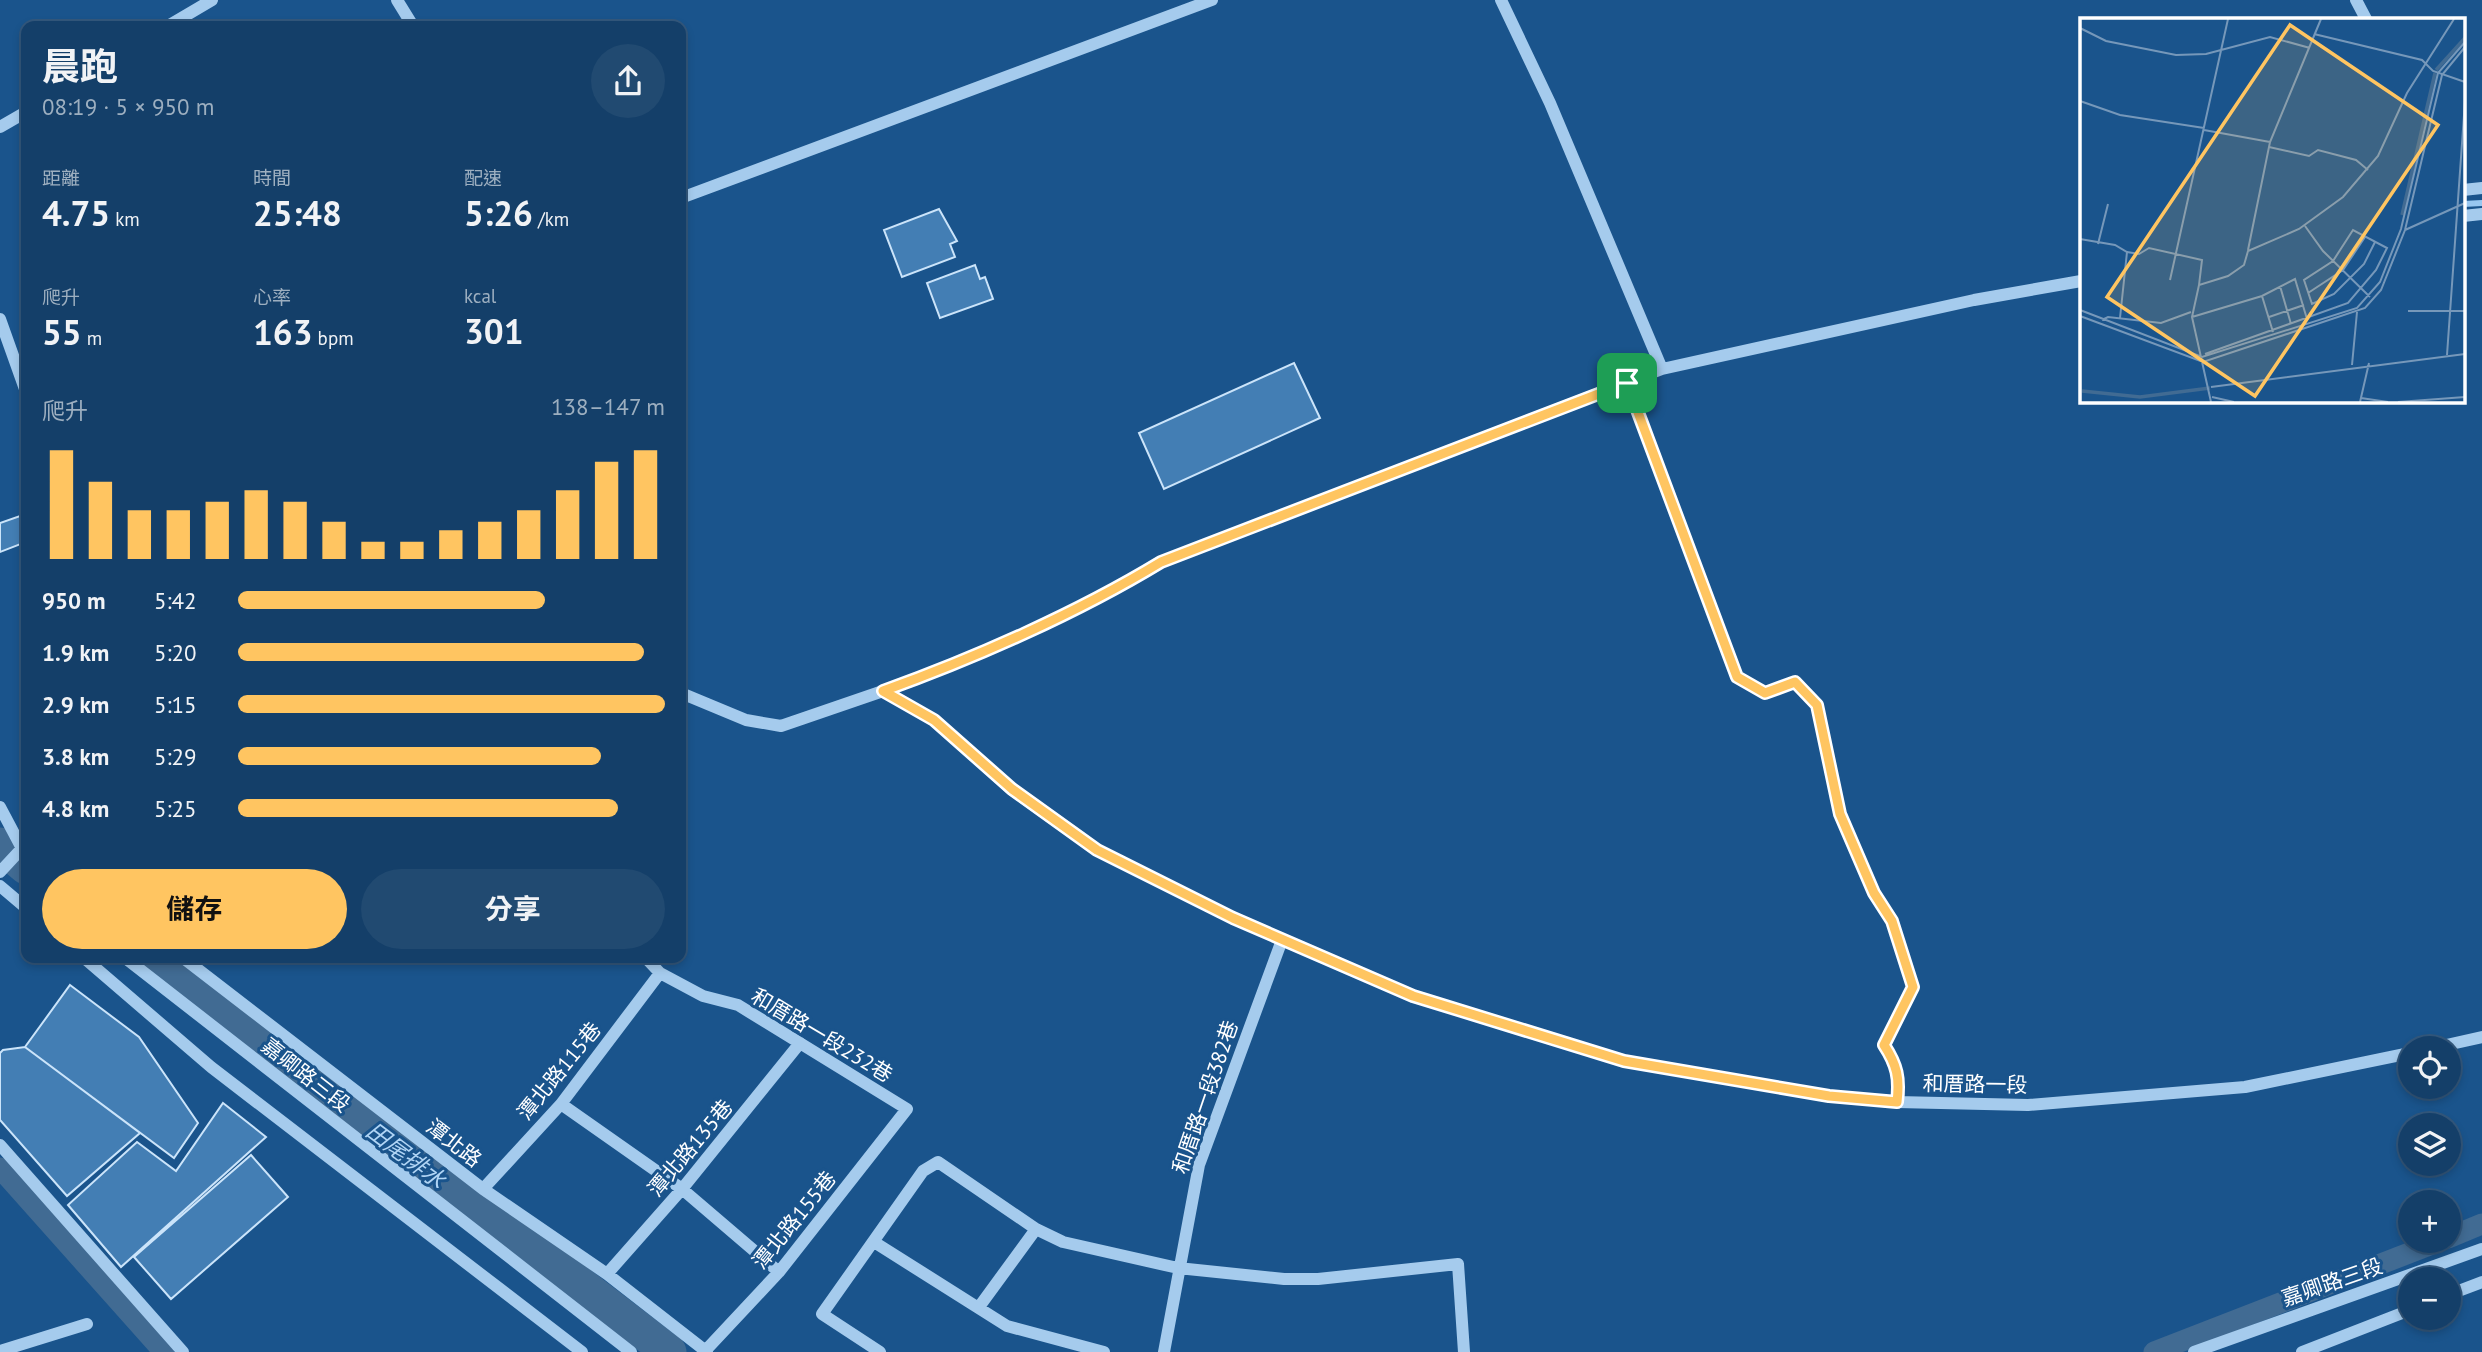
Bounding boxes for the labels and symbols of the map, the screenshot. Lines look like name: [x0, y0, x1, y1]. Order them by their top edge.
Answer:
inset map: [2080, 18, 2464, 402]
pin: [1597, 353, 1657, 413]
street label: 和厝路一段232巷: [746, 982, 898, 1088]
street label: 潭北路115巷: [511, 1017, 607, 1125]
street label: 和厝路一段382巷: [1166, 1017, 1244, 1177]
street label: 嘉卿路三段: [256, 1032, 356, 1118]
street label: 和厝路一段: [1922, 1070, 2028, 1098]
street label: 潭北路135巷: [642, 1094, 738, 1202]
street label: 潭北路: [421, 1113, 487, 1173]
water label: 田尾排水: [361, 1116, 452, 1195]
street label: 潭北路155巷: [746, 1166, 842, 1274]
street label: 嘉卿路三段: [2278, 1252, 2386, 1312]

